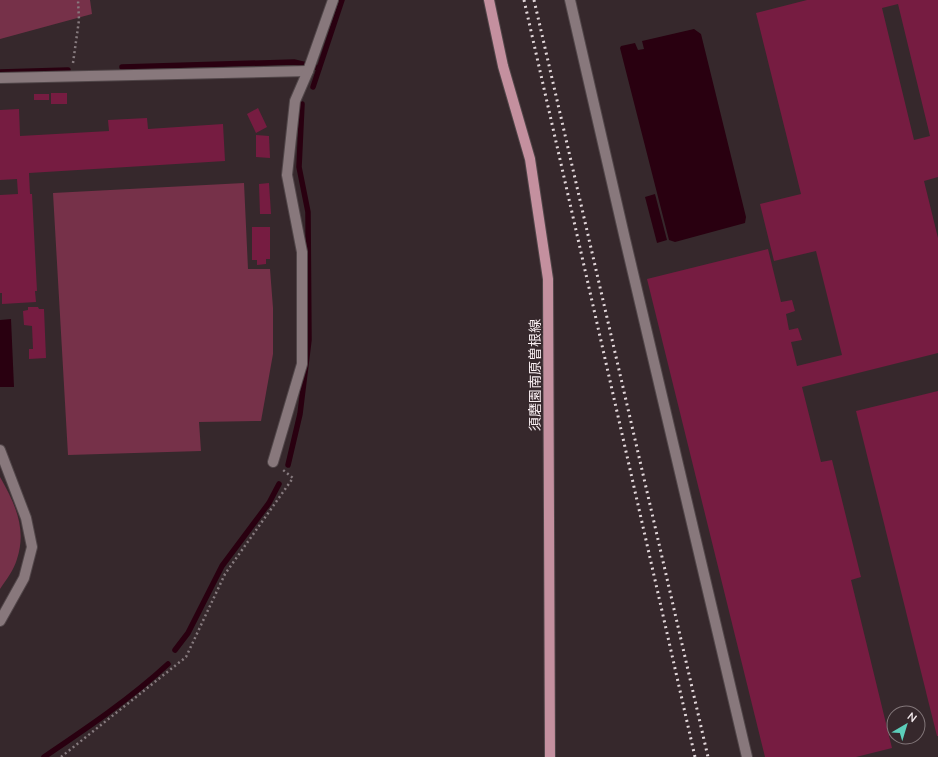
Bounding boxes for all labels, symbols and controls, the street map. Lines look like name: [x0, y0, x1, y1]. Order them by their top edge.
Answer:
street label: 須磨園南原曽根線: [526, 319, 545, 431]
north arrow: [886, 705, 926, 745]
text: N: [904, 709, 920, 726]

